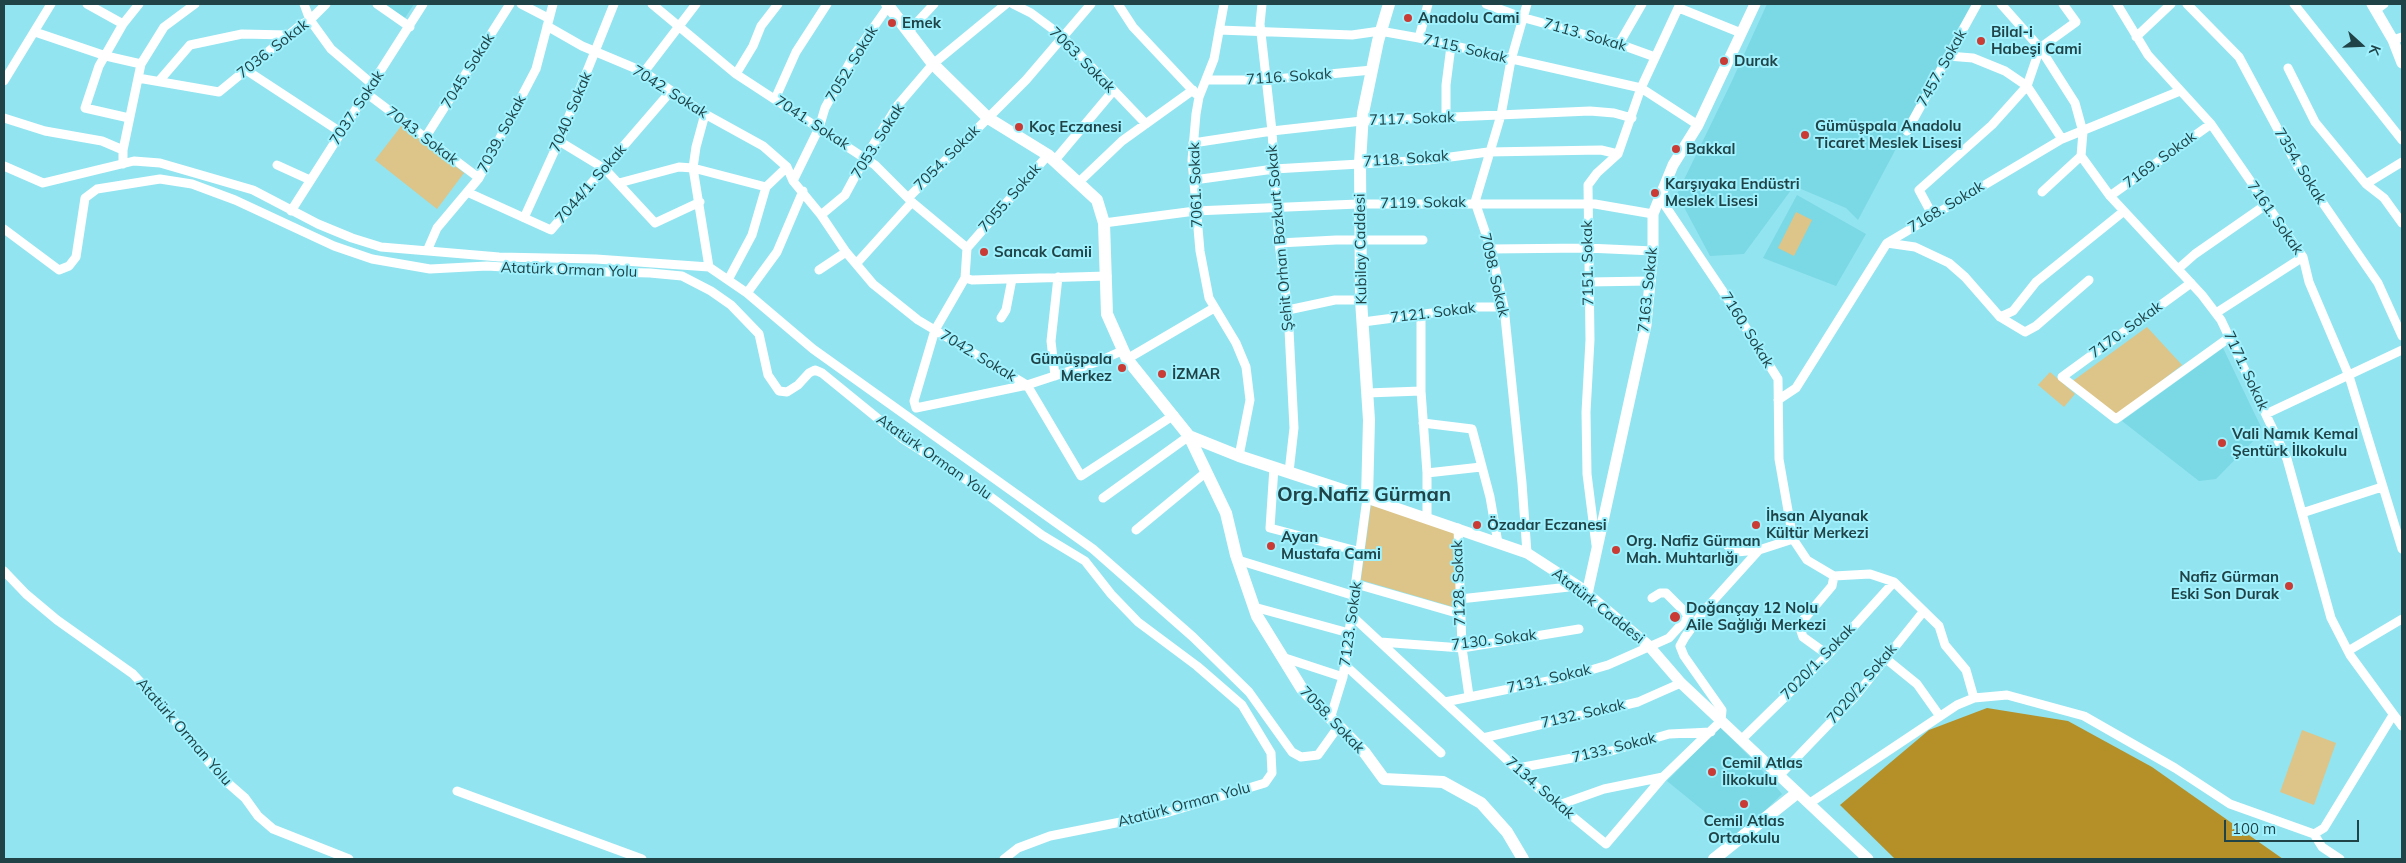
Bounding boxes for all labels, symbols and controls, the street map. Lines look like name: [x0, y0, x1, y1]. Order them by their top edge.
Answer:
place label: Anadolu Cami: [1418, 9, 1519, 27]
marker: Anadolu Cami: [1402, 12, 1414, 24]
place label: Emek: [902, 14, 941, 32]
street label: 7113. Sokak: [1541, 15, 1629, 55]
street label: 7036. Sokak: [234, 16, 312, 82]
marker: Emek: [886, 17, 898, 29]
north arrow: [2336, 20, 2386, 70]
street label: 7052. Sokak: [822, 23, 882, 105]
street label: 7063. Sokak: [1045, 23, 1119, 97]
place label: Bilal-i Habeşi Cami: [1991, 23, 2082, 58]
street label: 7457. Sokak: [1913, 26, 1971, 110]
street label: 7045. Sokak: [438, 30, 498, 112]
street label: 7115. Sokak: [1421, 31, 1509, 67]
marker: Bilal-i Habeşi Cami: [1975, 35, 1987, 47]
text: K: [2365, 43, 2385, 58]
place label: Durak: [1734, 52, 1778, 70]
marker: Durak: [1718, 55, 1730, 67]
street label: 7042. Sokak: [629, 62, 711, 122]
street label: 7116. Sokak: [1246, 65, 1332, 89]
street label: 7037. Sokak: [326, 67, 388, 149]
street label: 7040. Sokak: [546, 69, 596, 155]
street label: 7039. Sokak: [474, 92, 530, 176]
street label: 7041. Sokak: [771, 92, 853, 154]
street label: 7053. Sokak: [848, 100, 908, 182]
street label: 7043. Sokak: [382, 103, 462, 169]
street label: 7117. Sokak: [1369, 109, 1455, 129]
place label: Gümüşpala Anadolu Ticaret Meslek Lisesi: [1815, 117, 1962, 152]
place label: Koç Eczanesi: [1029, 118, 1122, 136]
street label: 7054. Sokak: [910, 121, 984, 195]
marker: Koç Eczanesi: [1013, 121, 1025, 133]
street label: 7354. Sokak: [2270, 125, 2330, 207]
street label: 7169. Sokak: [2120, 128, 2200, 192]
marker: Gümüşpala Anadolu Ticaret Meslek Lisesi: [1799, 129, 1811, 141]
place label: Bakkal: [1686, 140, 1735, 158]
street label: 7044/1. Sokak: [552, 141, 630, 227]
street label: 7061. Sokak: [1186, 142, 1206, 228]
marker: Bakkal: [1670, 143, 1682, 155]
street label: Şehit Orhan Bozkurt Sokak: [1263, 144, 1297, 332]
street label: 7118. Sokak: [1363, 147, 1449, 171]
street label: 7055. Sokak: [975, 160, 1045, 236]
place label: Karşıyaka Endüstri Meslek Lisesi: [1665, 175, 1800, 210]
street label: 7168. Sokak: [1905, 177, 1987, 237]
street label: 7161. Sokak: [2243, 178, 2307, 258]
marker: Karşıyaka Endüstri Meslek Lisesi: [1649, 187, 1661, 199]
street label: Kubilay Caddesi: [1351, 193, 1371, 305]
street label: 7119. Sokak: [1380, 193, 1466, 213]
street label: 7151. Sokak: [1578, 220, 1598, 306]
street label: 7098. Sokak: [1476, 231, 1512, 319]
place label: Sancak Camii: [994, 243, 1092, 261]
marker: Sancak Camii: [978, 246, 990, 258]
street label: 7163. Sokak: [1635, 246, 1661, 334]
street label: Atatürk Orman Yolu: [500, 259, 638, 281]
street label: 7160. Sokak: [1717, 289, 1777, 371]
street label: 7170. Sokak: [2086, 298, 2166, 362]
street label: 7121. Sokak: [1389, 299, 1477, 327]
street label: 7042. Sokak: [937, 326, 1019, 386]
street label: 7171. Sokak: [2220, 328, 2272, 414]
place label: Gümüşpala Merkez: [1030, 350, 1112, 385]
marker: Gümüşpala Merkez: [1116, 362, 1128, 374]
place label: İZMAR: [1172, 365, 1220, 383]
marker: İZMAR: [1156, 368, 1168, 380]
street label: Atatürk Orman Yolu: [873, 410, 995, 504]
place label: Vali Namık Kemal Şentürk İlkokulu: [2232, 425, 2358, 460]
marker: Vali Namık Kemal Şentürk İlkokulu: [2216, 437, 2228, 449]
district label: Org.Nafiz Gürman: [1277, 483, 1451, 507]
place label: İhsan Alyanak Kültür Merkezi: [1766, 507, 1869, 542]
place label: Özadar Eczanesi: [1487, 516, 1607, 534]
marker: Özadar Eczanesi: [1471, 519, 1483, 531]
marker: İhsan Alyanak Kültür Merkezi: [1750, 519, 1762, 531]
place label: Ayan Mustafa Cami: [1281, 528, 1381, 563]
place label: Org. Nafiz Gürman Mah. Muhtarlığı: [1626, 532, 1761, 567]
marker: Ayan Mustafa Cami: [1265, 540, 1277, 552]
street label: 7128. Sokak: [1449, 540, 1469, 626]
marker: Org. Nafiz Gürman Mah. Muhtarlığı: [1610, 544, 1622, 556]
street label: Atatürk Caddesi: [1548, 564, 1648, 648]
place label: Nafiz Gürman Eski Son Durak: [2171, 568, 2279, 603]
street label: 7123. Sokak: [1336, 580, 1366, 668]
marker: Nafiz Gürman Eski Son Durak: [2283, 580, 2295, 592]
place label: Doğançay 12 Nolu Aile Sağlığı Merkezi: [1686, 599, 1826, 634]
marker: Doğançay 12 Nolu Aile Sağlığı Merkezi: [1668, 610, 1682, 624]
street label: 7020/1. Sokak: [1777, 620, 1859, 704]
street label: 7130. Sokak: [1450, 626, 1538, 654]
street label: 7020/2. Sokak: [1823, 640, 1901, 728]
street label: 7131. Sokak: [1505, 661, 1593, 697]
street label: Atatürk Orman Yolu: [132, 675, 236, 789]
street label: 7058. Sokak: [1296, 683, 1368, 757]
street label: 7132. Sokak: [1539, 696, 1627, 732]
street label: 7133. Sokak: [1570, 729, 1658, 767]
street label: 7134. Sokak: [1502, 753, 1578, 823]
place label: Cemil Atlas İlkokulu: [1722, 754, 1803, 789]
marker: Cemil Atlas İlkokulu: [1706, 766, 1718, 778]
street label: Atatürk Orman Yolu: [1116, 779, 1252, 831]
marker: Cemil Atlas Ortaokulu: [1738, 798, 1750, 810]
scale bar: [2226, 810, 2361, 842]
place label: Cemil Atlas Ortaokulu: [1704, 812, 1784, 847]
text: 100 m: [2232, 819, 2276, 838]

